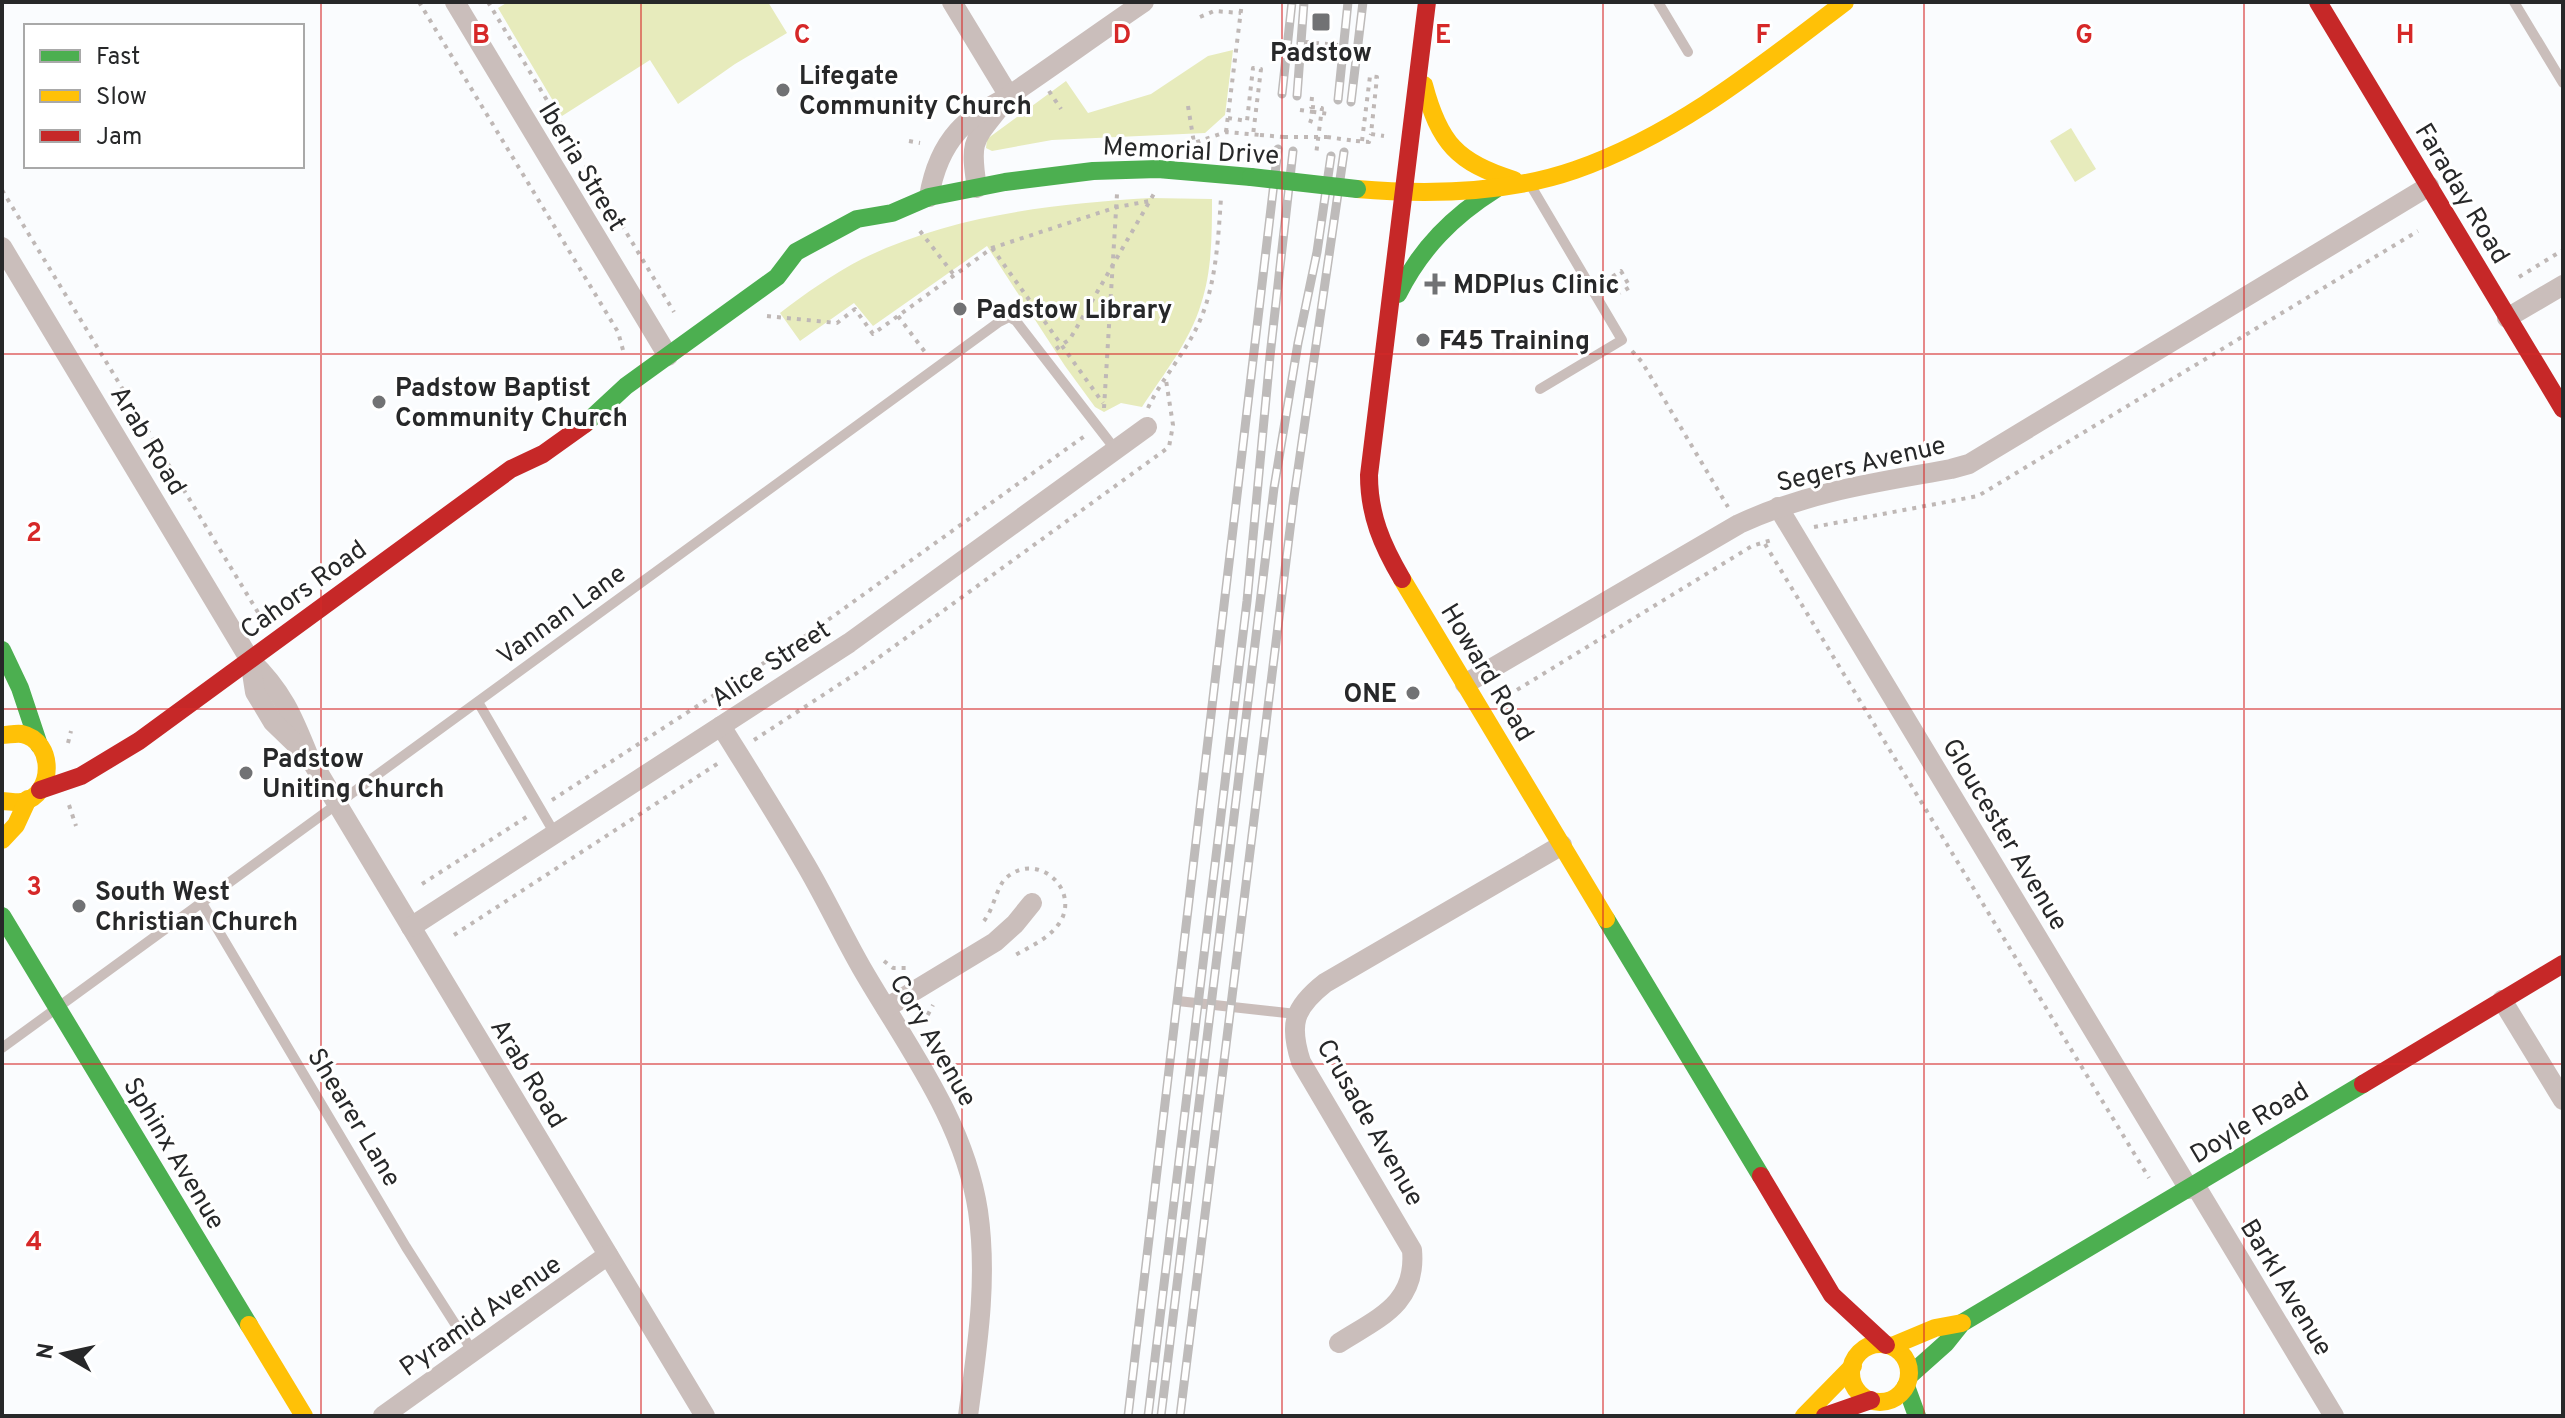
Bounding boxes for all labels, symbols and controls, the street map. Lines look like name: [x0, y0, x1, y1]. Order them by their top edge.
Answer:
marker: Padstow: [1310, 11, 1332, 33]
text: B: [472, 20, 490, 53]
text: C: [794, 20, 810, 53]
text: D: [1113, 20, 1131, 53]
text: E: [1435, 20, 1451, 53]
text: F: [1756, 20, 1771, 53]
text: G: [2075, 20, 2093, 53]
text: H: [2396, 20, 2414, 53]
legend: [24, 24, 304, 168]
place label: Padstow: [1270, 38, 1372, 71]
text: Fast: [96, 43, 140, 73]
place label: Lifegate Community Church: [799, 61, 1032, 124]
marker: Lifegate Community Church: [774, 81, 792, 99]
text: Slow: [96, 83, 147, 113]
street label: Iberia Street: [529, 97, 632, 238]
street label: Faraday Road: [2406, 118, 2516, 271]
text: Jam: [96, 123, 142, 153]
street label: Memorial Drive: [1102, 131, 1280, 174]
place label: MDPlus Clinic: [1453, 270, 1620, 303]
marker: MDPlus Clinic: [1424, 273, 1446, 295]
place label: Padstow Library: [976, 295, 1173, 328]
marker: Padstow Library: [951, 300, 969, 318]
place label: F45 Training: [1439, 326, 1590, 359]
marker: F45 Training: [1414, 331, 1432, 349]
place label: Padstow Baptist Community Church: [395, 373, 628, 436]
street label: Arab Road: [101, 381, 192, 502]
marker: Padstow Baptist Community Church: [370, 393, 388, 411]
street label: Segers Avenue: [1774, 430, 1949, 501]
text: 2: [26, 518, 42, 551]
street label: Cahors Road: [235, 534, 374, 648]
street label: Vannan Lane: [492, 558, 633, 674]
street label: Howard Road: [1432, 598, 1540, 748]
street label: Alice Street: [705, 614, 837, 716]
place label: ONE: [1343, 679, 1397, 712]
marker: ONE: [1404, 684, 1422, 702]
street label: Gloucester Avenue: [1933, 733, 2074, 937]
place label: Padstow Uniting Church: [262, 744, 444, 807]
marker: Padstow Uniting Church: [237, 764, 255, 782]
text: 3: [26, 872, 42, 905]
place label: South West Christian Church: [95, 877, 298, 940]
marker: South West Christian Church: [70, 897, 88, 915]
street label: Cory Avenue: [881, 969, 983, 1113]
street label: Arab Road: [481, 1014, 572, 1135]
street label: Crusade Avenue: [1308, 1034, 1430, 1213]
street label: Shearer Lane: [299, 1043, 407, 1194]
street label: Sphinx Avenue: [114, 1072, 231, 1236]
street label: Doyle Road: [2185, 1076, 2316, 1172]
street label: Barkl Avenue: [2231, 1214, 2339, 1363]
text: 4: [26, 1227, 42, 1260]
street label: Pyramid Avenue: [394, 1249, 569, 1385]
north arrow: [24, 1314, 104, 1394]
text: N: [32, 1341, 61, 1361]

